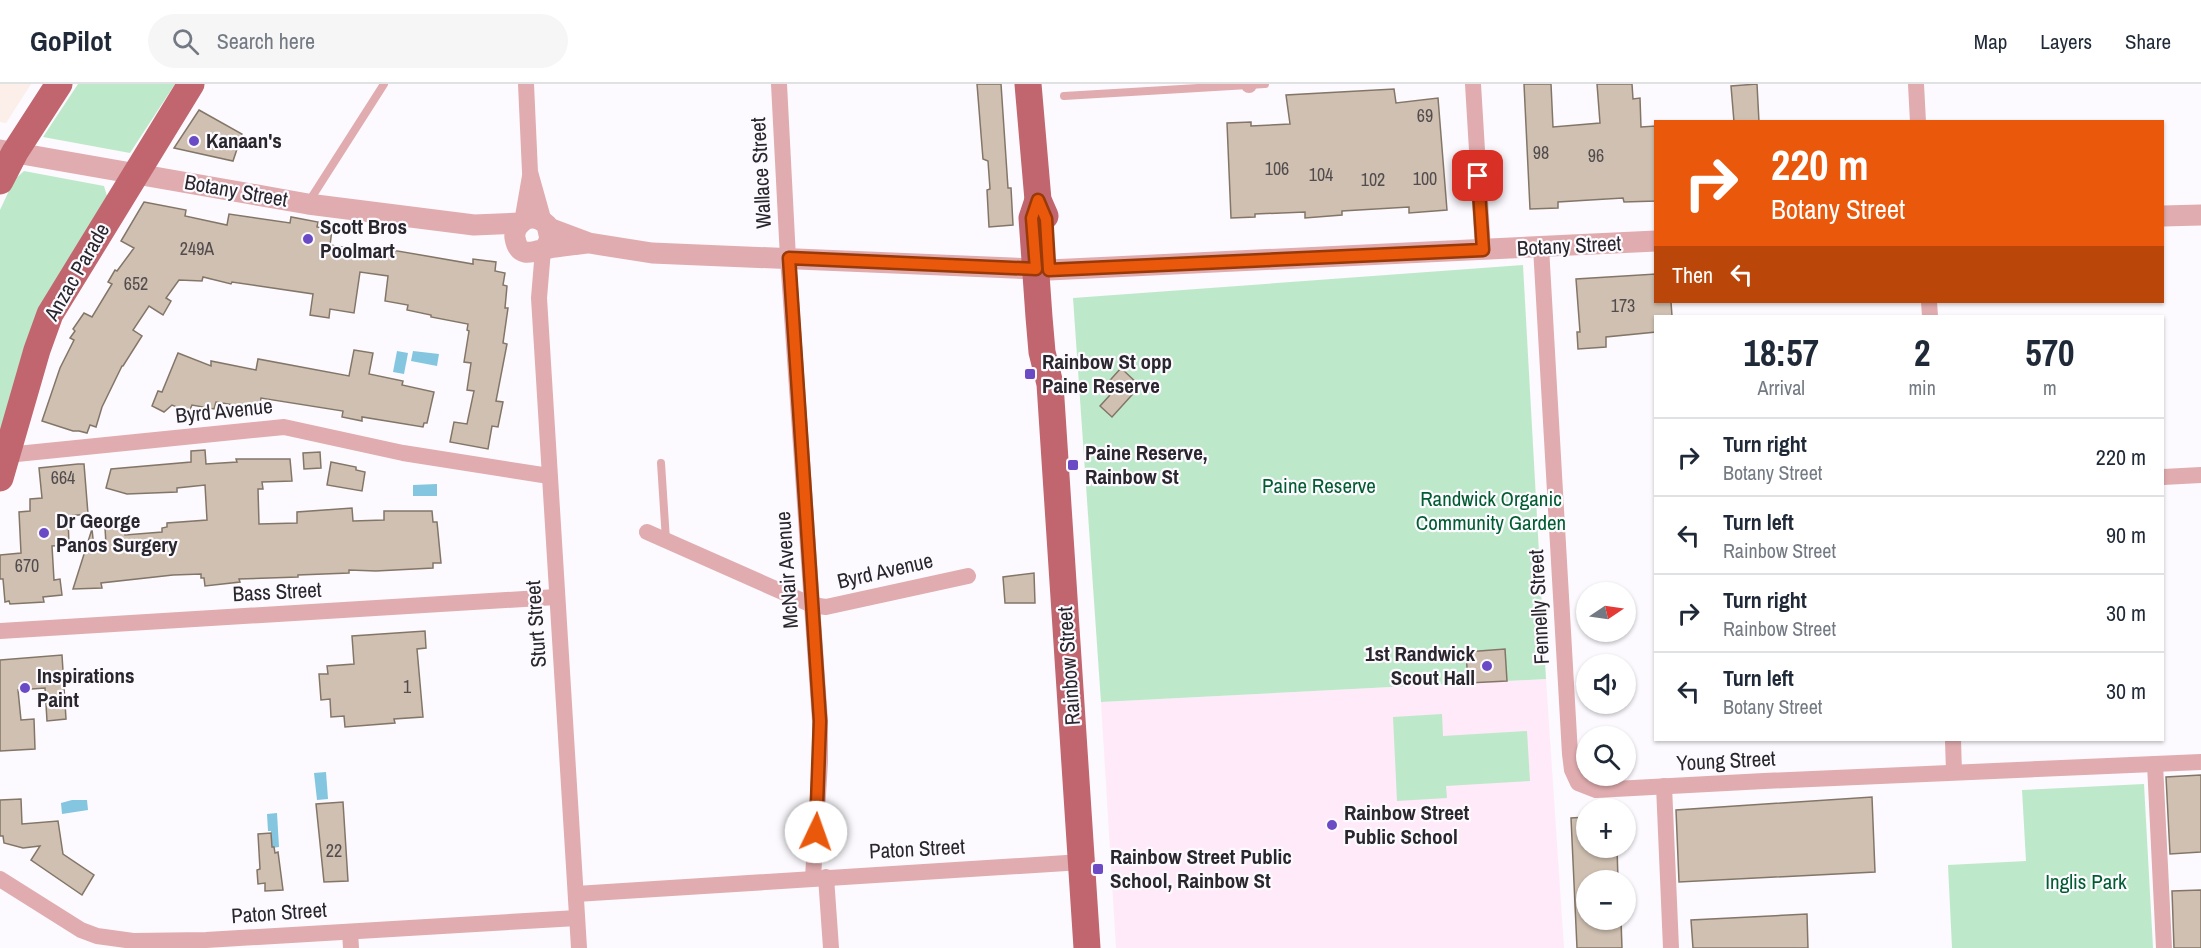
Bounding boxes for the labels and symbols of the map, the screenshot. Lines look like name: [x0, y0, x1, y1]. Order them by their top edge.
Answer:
house number: 69: [1417, 103, 1433, 128]
street label: Wallace Street: [743, 116, 778, 229]
place label: Kanaan's: [206, 126, 282, 155]
marker: Kanaan's: [187, 134, 201, 148]
house number: 98: [1533, 140, 1549, 165]
house number: 96: [1588, 143, 1604, 168]
pin: [1452, 150, 1503, 201]
house number: 106: [1265, 156, 1289, 181]
house number: 104: [1309, 162, 1333, 187]
house number: 100: [1413, 166, 1437, 191]
street label: Botany Street: [182, 167, 290, 214]
house number: 102: [1361, 167, 1385, 192]
place label: Scott Bros Poolmart: [320, 212, 407, 265]
street label: Anzac Parade: [36, 218, 116, 327]
street label: Botany Street: [1516, 228, 1622, 263]
marker: Scott Bros Poolmart: [301, 232, 315, 246]
house number: 249A: [180, 236, 214, 261]
house number: 652: [124, 271, 148, 296]
house number: 173: [1611, 293, 1635, 318]
place label: Rainbow St opp Paine Reserve: [1042, 347, 1172, 400]
marker: Rainbow St opp Paine Reserve: [1023, 367, 1037, 381]
street label: Byrd Avenue: [174, 391, 274, 430]
place label: Paine Reserve, Rainbow St: [1085, 438, 1208, 491]
marker: Paine Reserve, Rainbow St: [1066, 458, 1080, 472]
house number: 664: [51, 465, 75, 490]
park label: Paine Reserve: [1262, 471, 1376, 500]
park label: Randwick Organic Community Garden: [1416, 484, 1566, 537]
place label: Dr George Panos Surgery: [56, 506, 178, 559]
street label: McNair Avenue: [768, 510, 805, 630]
marker: Dr George Panos Surgery: [37, 526, 51, 540]
street label: Byrd Avenue: [834, 545, 936, 596]
street label: Fennelly Street: [1521, 549, 1556, 665]
house number: 670: [15, 553, 39, 578]
street label: Bass Street: [232, 575, 322, 608]
street label: Sturt Street: [518, 579, 553, 668]
north arrow: [1576, 582, 1636, 642]
street label: Rainbow Street: [1050, 606, 1087, 726]
place label: 1st Randwick Scout Hall: [1365, 639, 1475, 692]
marker: 1st Randwick Scout Hall: [1480, 659, 1494, 673]
place label: Inspirations Paint: [37, 661, 135, 714]
house number: 1: [403, 674, 412, 699]
marker: Inspirations Paint: [18, 681, 32, 695]
street label: Young Street: [1676, 743, 1776, 778]
place label: Rainbow Street Public School: [1344, 798, 1470, 851]
position arrow: [784, 800, 848, 864]
marker: Rainbow Street Public School: [1325, 818, 1339, 832]
street label: Paton Street: [868, 832, 966, 865]
house number: 22: [326, 838, 342, 863]
place label: Rainbow Street Public School, Rainbow St: [1110, 842, 1292, 895]
marker: Rainbow Street Public School, Rainbow St: [1091, 862, 1105, 876]
park label: Inglis Park: [2045, 867, 2127, 896]
street label: Paton Street: [230, 895, 328, 930]

